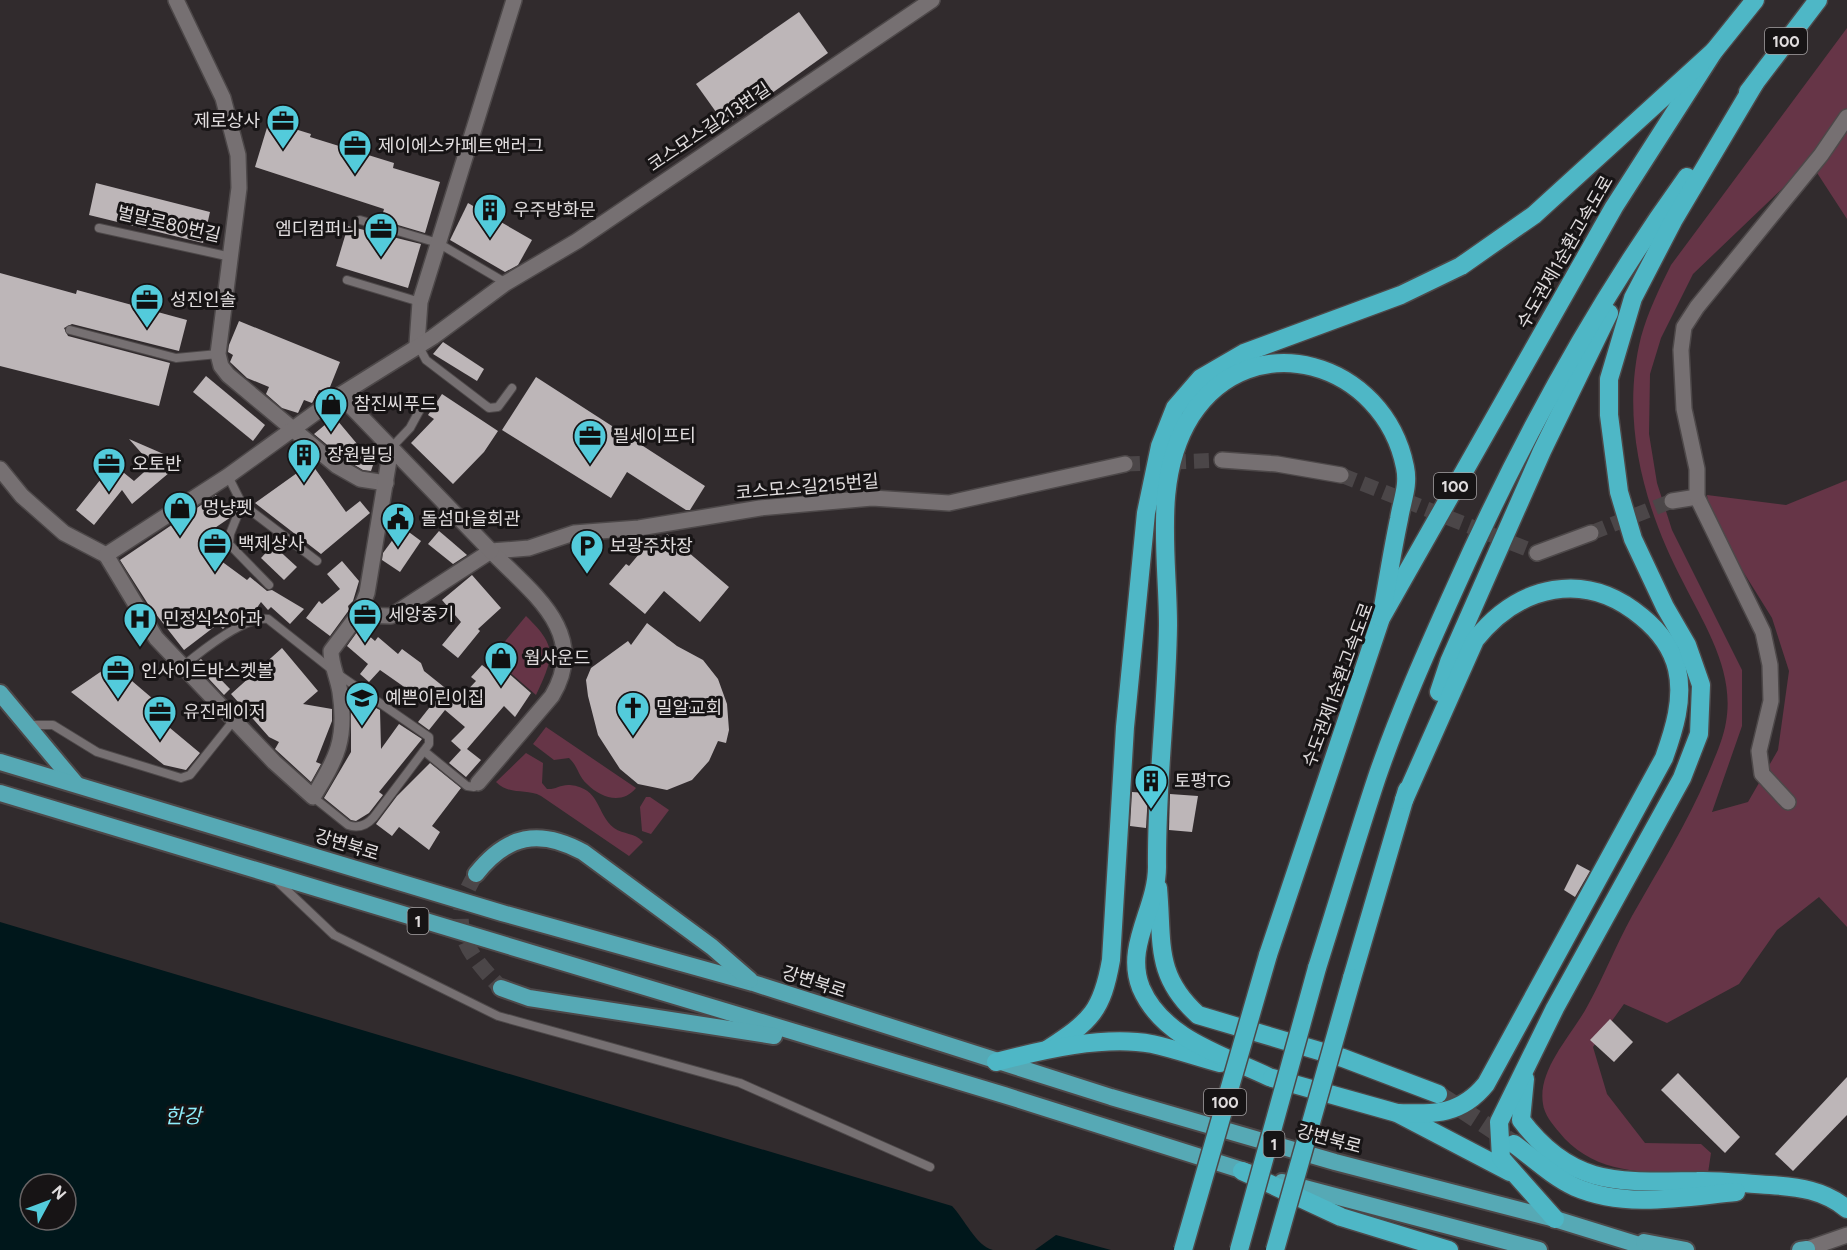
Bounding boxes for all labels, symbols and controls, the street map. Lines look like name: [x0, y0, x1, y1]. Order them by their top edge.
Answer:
road number: 100: [1765, 28, 1807, 54]
street label: 코스모스길213번길: [643, 78, 775, 176]
office icon: 제로상사: [265, 103, 301, 150]
place label: 제로상사: [194, 110, 260, 132]
office icon: 제이에스카페트앤러그: [337, 128, 373, 175]
place label: 제이에스카페트앤러그: [378, 135, 544, 157]
street label: 수도권제1순환고속도로: [1512, 172, 1618, 332]
building icon: 우주방화문: [472, 192, 508, 239]
place label: 우주방화문: [513, 199, 596, 221]
street label: 벌말로80번길: [115, 201, 223, 247]
office icon: 엠디컴퍼니: [363, 211, 399, 258]
place label: 엠디컴퍼니: [275, 218, 358, 240]
office icon: 성진인솔: [129, 282, 165, 329]
place label: 성진인솔: [170, 289, 236, 311]
shop icon: 참진씨푸드: [313, 386, 349, 433]
place label: 참진씨푸드: [354, 393, 437, 415]
office icon: 필세이프티: [572, 418, 608, 465]
place label: 필세이프티: [613, 425, 696, 447]
building icon: 장원빌딩: [286, 437, 322, 484]
place label: 장원빌딩: [327, 444, 393, 466]
office icon: 오토반: [91, 446, 127, 493]
place label: 오토반: [132, 453, 182, 475]
street label: 코스모스길215번길: [734, 470, 880, 504]
road number: 100: [1434, 473, 1476, 499]
shop icon: 멍냥펫: [162, 490, 198, 537]
place label: 멍냥펫: [203, 497, 253, 519]
public building icon: 돌섬마을회관: [380, 501, 416, 548]
place label: 돌섬마을회관: [421, 508, 521, 530]
office icon: 백제상사: [197, 526, 233, 573]
parking icon: 보광주차장: [569, 528, 605, 575]
place label: 백제상사: [238, 533, 305, 555]
place label: 보광주차장: [610, 535, 693, 557]
office icon: 세앙중기: [347, 597, 383, 644]
street label: 수도권제1순환고속도로: [1298, 600, 1378, 770]
hospital icon: 민정식소아과: [122, 601, 158, 648]
place label: 세앙중기: [388, 604, 454, 626]
place label: 민정식소아과: [163, 608, 263, 630]
shop icon: 웜사운드: [483, 640, 519, 687]
place label: 웜사운드: [524, 647, 590, 669]
office icon: 인사이드바스켓볼: [100, 653, 136, 700]
place label: 인사이드바스켓볼: [141, 660, 273, 682]
school or university icon: 예쁜이린이집: [344, 680, 380, 727]
place label: 예쁜이린이집: [385, 687, 484, 709]
church icon: 밀알교회: [615, 690, 651, 737]
office icon: 유진레이저: [142, 694, 178, 741]
place label: 밀알교회: [656, 697, 722, 719]
place label: 유진레이저: [183, 701, 266, 723]
building icon: 토평TG: [1133, 763, 1169, 810]
place label: 토평TG: [1174, 770, 1231, 792]
street label: 강변북로: [312, 825, 382, 865]
road number: 1: [408, 908, 428, 934]
street label: 강변북로: [779, 961, 849, 1003]
road number: 100: [1204, 1089, 1246, 1115]
water label: 한강: [165, 1104, 204, 1128]
street label: 강변북로: [1294, 1120, 1364, 1158]
road number: 1: [1264, 1131, 1284, 1157]
north arrow: [18, 1172, 78, 1232]
text: N: [48, 1182, 70, 1203]

